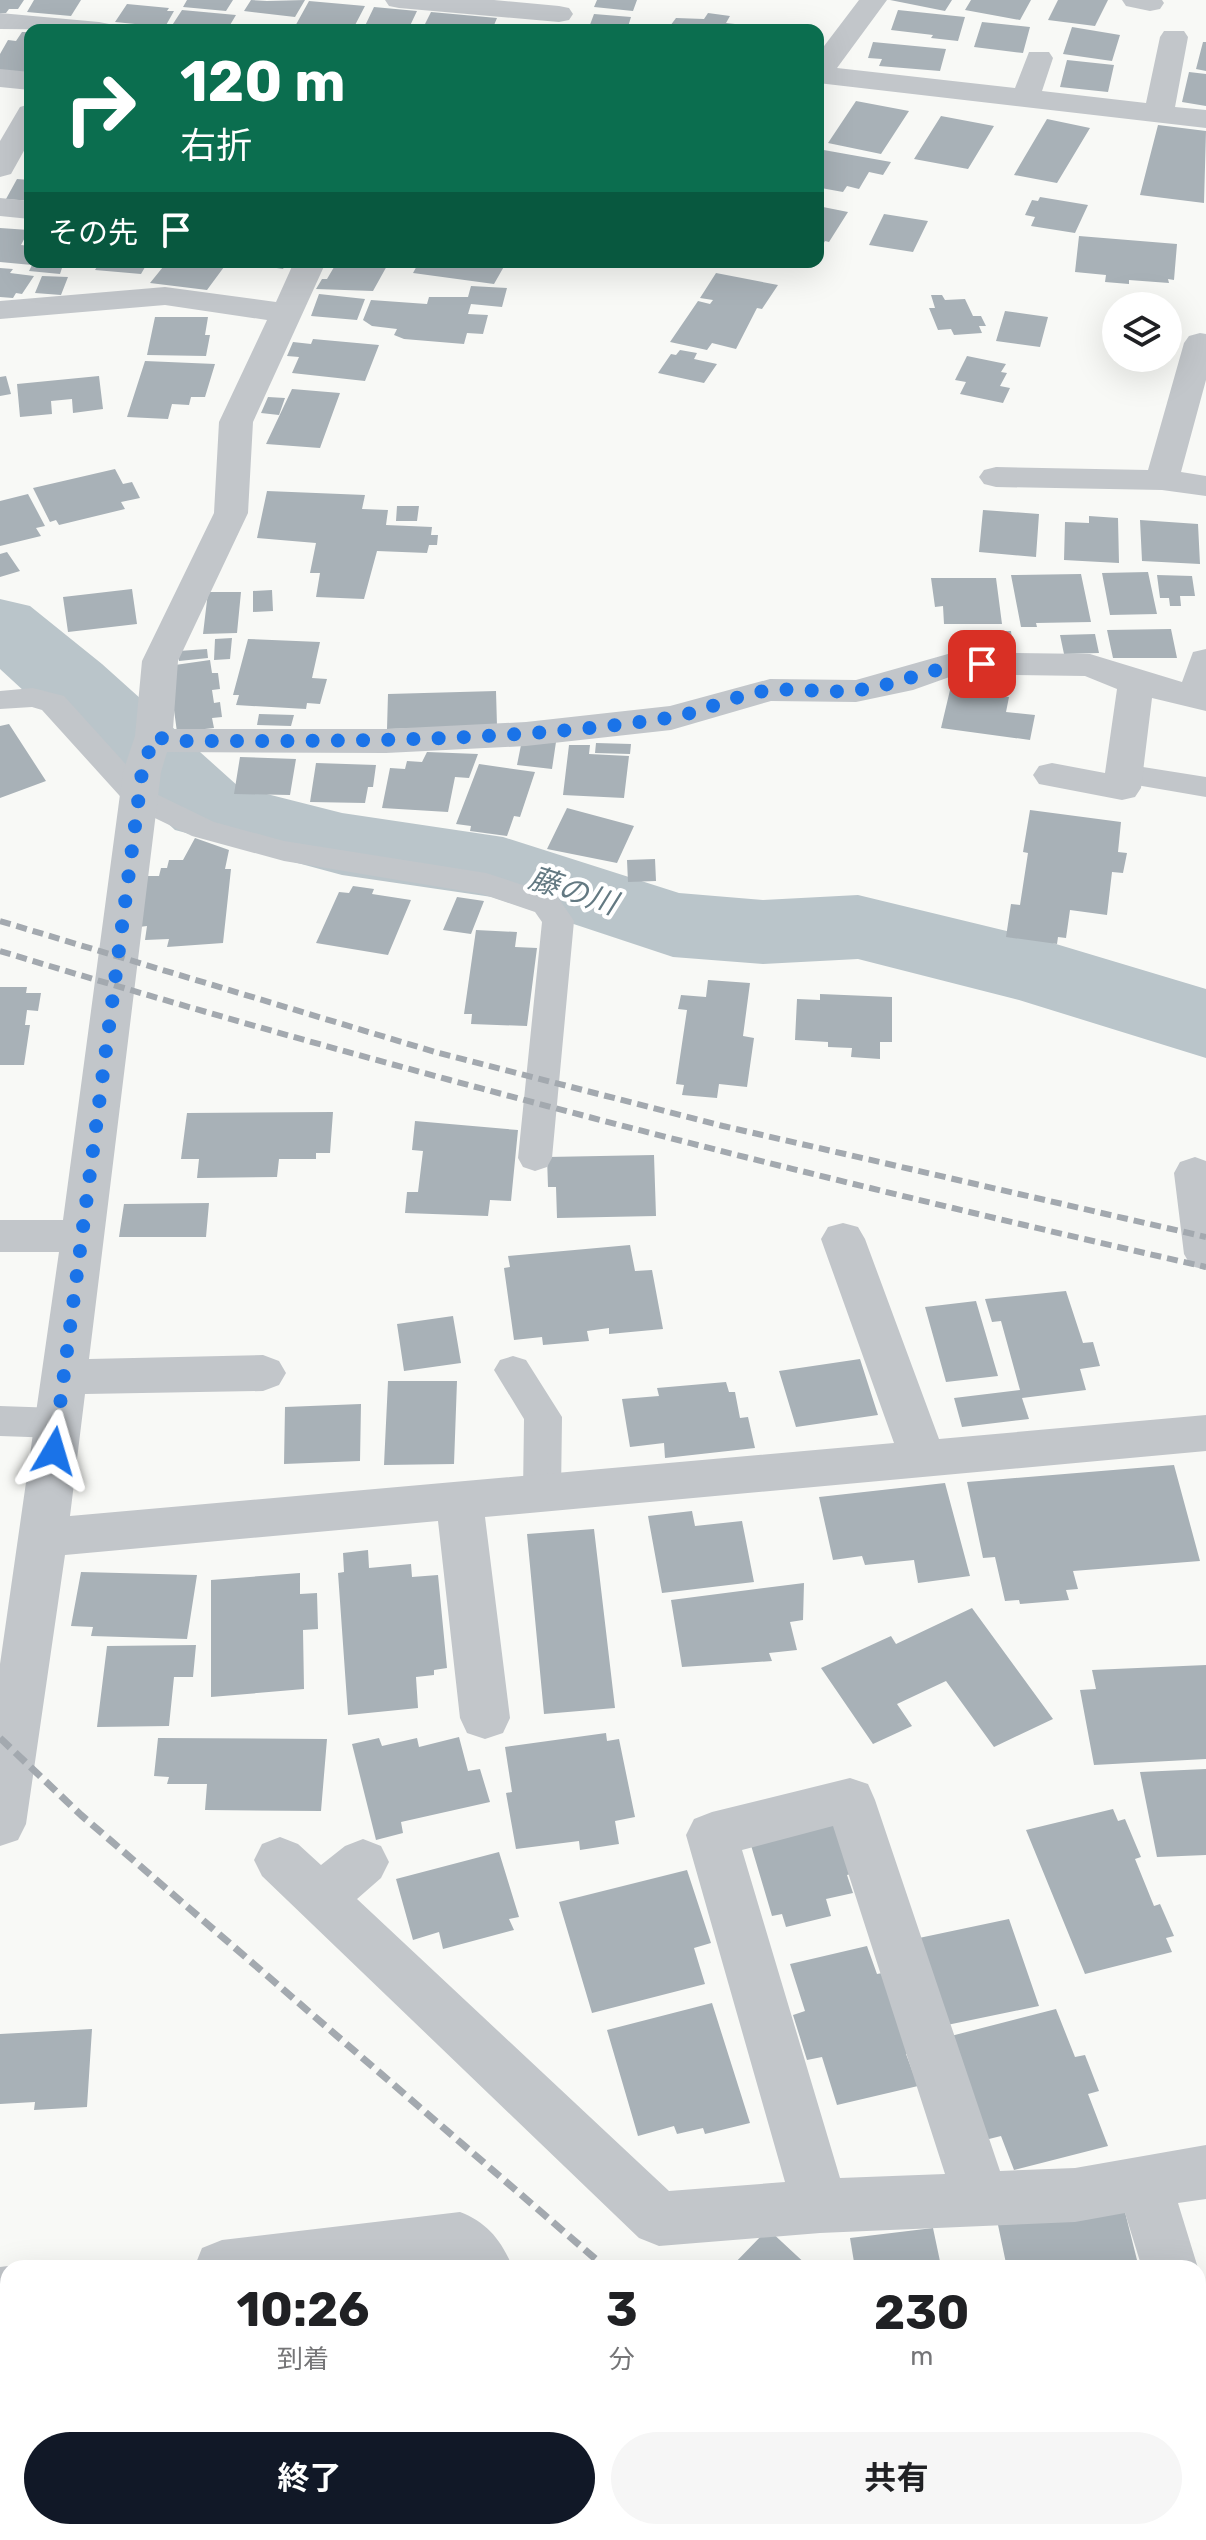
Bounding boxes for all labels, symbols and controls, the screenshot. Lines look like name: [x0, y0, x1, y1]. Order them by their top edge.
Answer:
text: 120 m: [180, 49, 346, 115]
icon: right: [48, 56, 152, 160]
text: 右折: [180, 124, 252, 167]
icon: arrive: [154, 208, 198, 252]
text: その先: [48, 215, 138, 251]
map controls: [1102, 292, 1182, 372]
button: layers: [1102, 292, 1182, 372]
pin: [948, 630, 1016, 698]
icon: arrive: [960, 642, 1004, 686]
water label: 藤の川: [525, 860, 624, 923]
position arrow: [12, 1409, 96, 1493]
text: 10:26: [236, 2281, 369, 2338]
text: 3: [606, 2281, 638, 2338]
text: 230: [874, 2284, 970, 2341]
text: m: [910, 2341, 933, 2372]
text: 到着: [277, 2344, 329, 2375]
text: 分: [609, 2344, 635, 2375]
button: 終了: [24, 2432, 595, 2524]
button: 共有: [611, 2432, 1182, 2524]

